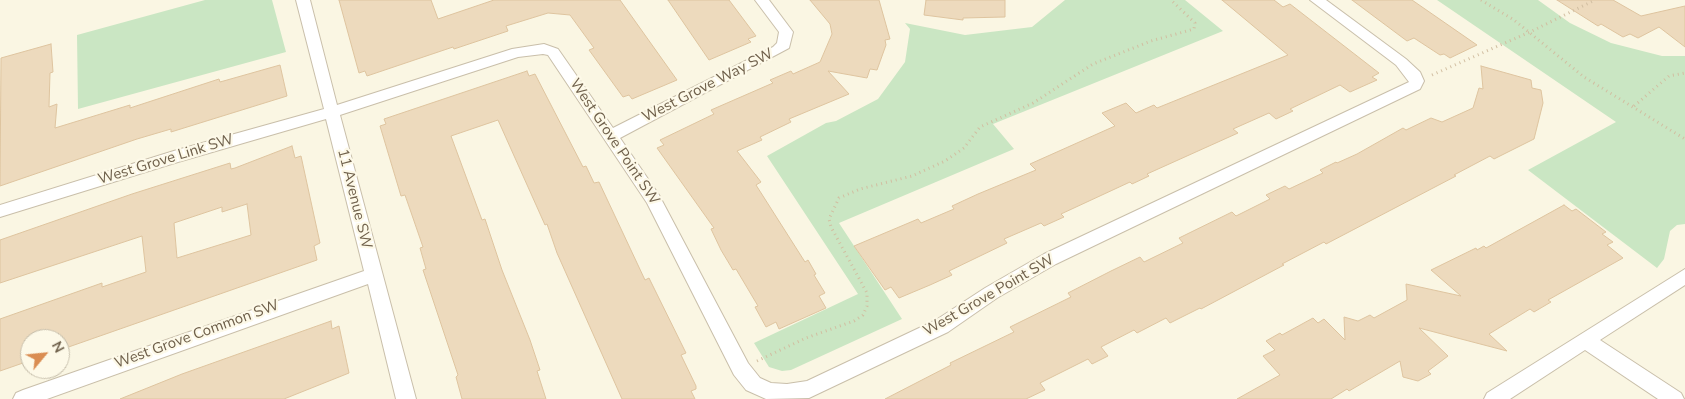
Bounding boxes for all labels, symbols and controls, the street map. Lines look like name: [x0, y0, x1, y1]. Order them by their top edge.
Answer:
street label: West Grove Way SW: [640, 45, 776, 127]
street label: West Grove Point SW: [565, 76, 663, 208]
street label: West Grove Link SW: [96, 131, 236, 189]
street label: 11 Avenue SW: [333, 147, 375, 251]
street label: West Grove Point SW: [920, 251, 1058, 341]
street label: West Grove Common SW: [112, 297, 282, 373]
north arrow: [20, 329, 70, 379]
text: N: [47, 338, 69, 356]

